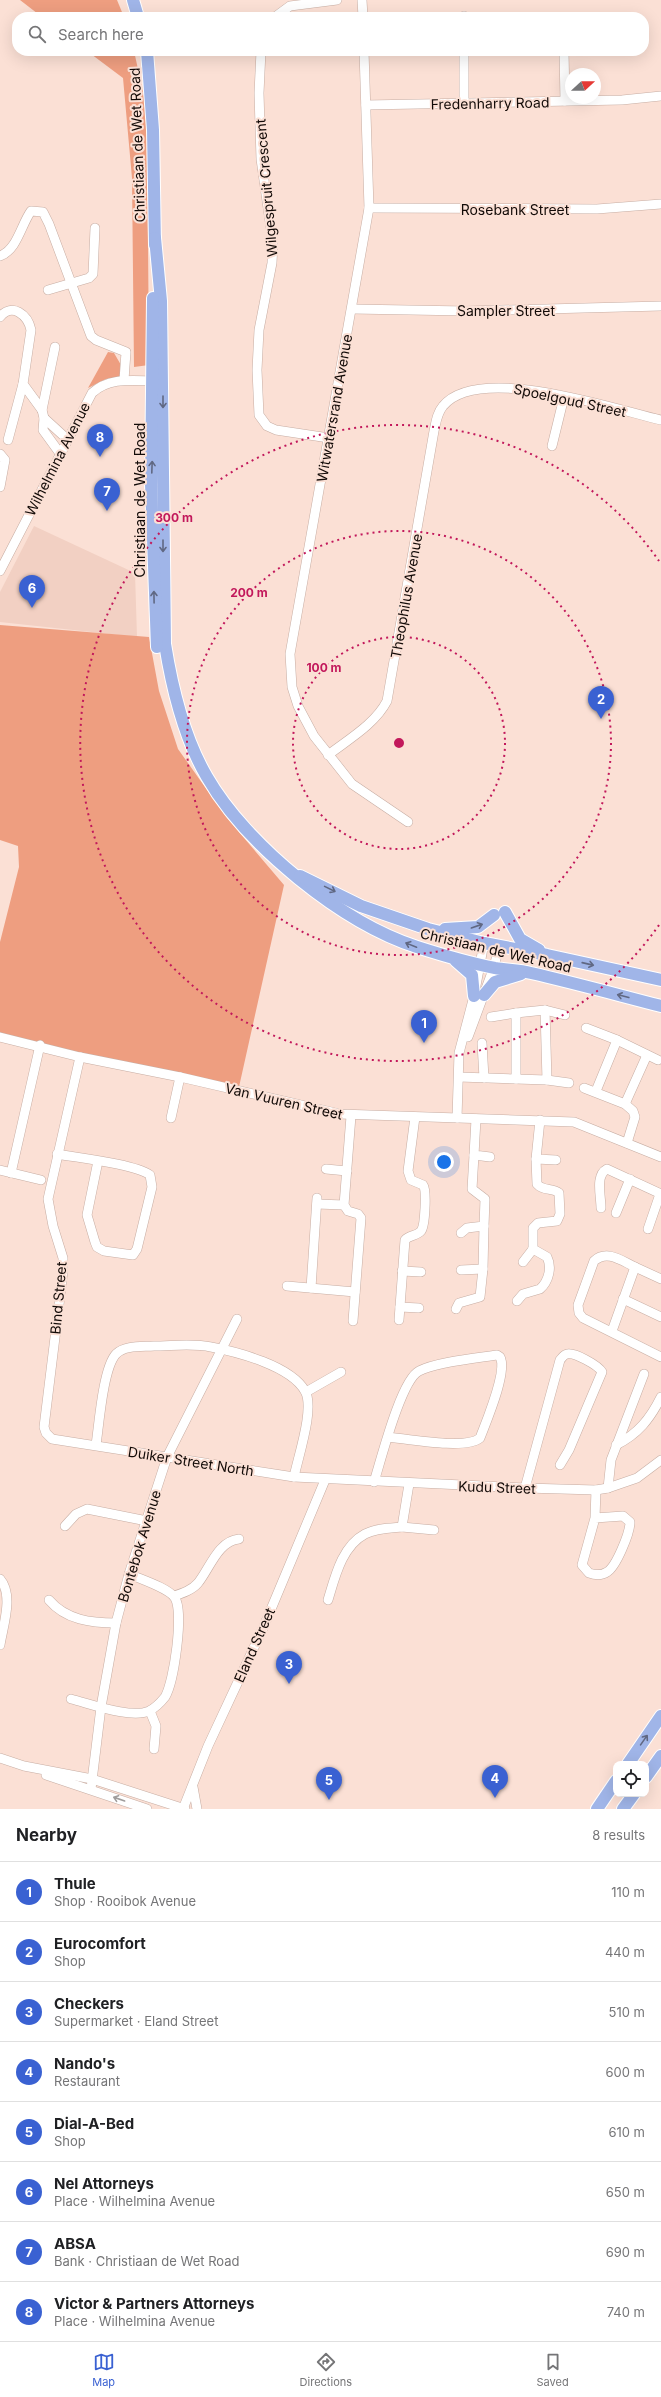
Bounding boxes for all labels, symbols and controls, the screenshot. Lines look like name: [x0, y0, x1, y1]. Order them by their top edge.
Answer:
search box: [12, 12, 649, 56]
icon: search: [26, 23, 48, 45]
text: Search here: [58, 25, 144, 44]
street label: Christiaan de Wet Road: [126, 67, 148, 223]
north arrow: [565, 68, 601, 104]
street label: Fredenharry Road: [430, 93, 550, 113]
street label: Wilgespruit Crescent: [251, 118, 281, 258]
street label: Rosebank Street: [461, 201, 570, 218]
street label: Sampler Street: [457, 302, 555, 319]
street label: Witwatersrand Avenue: [313, 333, 355, 483]
street label: Spoelgoud Street: [512, 380, 628, 420]
one-way arrow: [159, 395, 167, 408]
street label: Wilhelmina Avenue: [21, 399, 93, 519]
street label: Christiaan de Wet Road: [131, 423, 148, 577]
pin: 8: [87, 424, 113, 457]
one-way arrow: [148, 461, 156, 474]
pin: 7: [94, 478, 120, 511]
text: 300 m: [155, 510, 193, 525]
street label: Theophilus Avenue: [387, 532, 425, 660]
one-way arrow: [159, 539, 167, 552]
pin: 6: [19, 575, 45, 608]
text: 200 m: [230, 585, 268, 600]
one-way arrow: [150, 591, 158, 604]
text: 100 m: [306, 660, 342, 675]
pin: 2: [588, 686, 614, 719]
centre of rings: [392, 736, 406, 750]
one-way arrow: [323, 886, 335, 893]
one-way arrow: [470, 922, 482, 930]
street label: Christiaan de Wet Road: [419, 924, 573, 976]
one-way arrow: [405, 940, 417, 948]
one-way arrow: [581, 960, 594, 968]
one-way arrow: [617, 992, 630, 1000]
pin: 1: [411, 1010, 437, 1043]
street label: Van Vuuren Street: [224, 1079, 345, 1123]
your location: [434, 1152, 454, 1172]
street label: Bind Street: [46, 1261, 70, 1335]
street label: Duiker Street North: [127, 1443, 255, 1479]
street label: Kudu Street: [458, 1477, 536, 1497]
street label: Bontebok Avenue: [114, 1488, 164, 1604]
street label: Eland Street: [230, 1605, 278, 1685]
pin: 3: [276, 1651, 302, 1684]
one-way arrow: [640, 1735, 648, 1746]
map controls: [613, 1761, 649, 1797]
button: locate: [613, 1761, 649, 1797]
pin: 4: [482, 1765, 508, 1798]
pin: 5: [316, 1767, 342, 1800]
one-way arrow: [113, 1795, 126, 1802]
text: Nearby: [16, 1825, 77, 1845]
text: 8 results: [592, 1827, 645, 1843]
text: Thule: [54, 1874, 96, 1893]
text: 1: [26, 1884, 32, 1900]
text: 110 m: [611, 1884, 645, 1900]
text: Shop · Rooibok Avenue: [54, 1893, 196, 1909]
text: Eurocomfort: [54, 1934, 146, 1953]
text: 2: [25, 1944, 33, 1960]
text: 440 m: [605, 1944, 645, 1960]
text: Shop: [54, 1953, 86, 1969]
text: Checkers: [54, 1994, 124, 2013]
text: 3: [25, 2004, 33, 2020]
text: 510 m: [609, 2004, 645, 2020]
text: Supermarket · Eland Street: [54, 2013, 218, 2029]
text: Nando's: [54, 2054, 115, 2073]
text: 4: [25, 2064, 33, 2080]
text: 600 m: [605, 2064, 645, 2080]
text: Restaurant: [54, 2073, 120, 2089]
text: Dial-A-Bed: [54, 2114, 134, 2133]
text: 5: [25, 2124, 33, 2140]
text: 610 m: [608, 2124, 645, 2140]
text: Shop: [54, 2133, 86, 2149]
text: Nel Attorneys: [54, 2174, 154, 2193]
text: 6: [25, 2184, 33, 2200]
text: 650 m: [606, 2184, 645, 2200]
text: Place · Wilhelmina Avenue: [54, 2193, 215, 2209]
text: ABSA: [54, 2234, 96, 2253]
text: 7: [25, 2244, 33, 2260]
text: 690 m: [606, 2244, 645, 2260]
text: Bank · Christiaan de Wet Road: [54, 2253, 240, 2269]
text: Victor & Partners Attorneys: [54, 2294, 254, 2313]
text: 8: [25, 2304, 33, 2320]
text: 740 m: [607, 2304, 645, 2320]
text: Place · Wilhelmina Avenue: [54, 2313, 215, 2329]
tab: Map: [92, 2351, 115, 2389]
tab: Directions: [300, 2351, 352, 2389]
tab: Saved: [537, 2351, 569, 2389]

